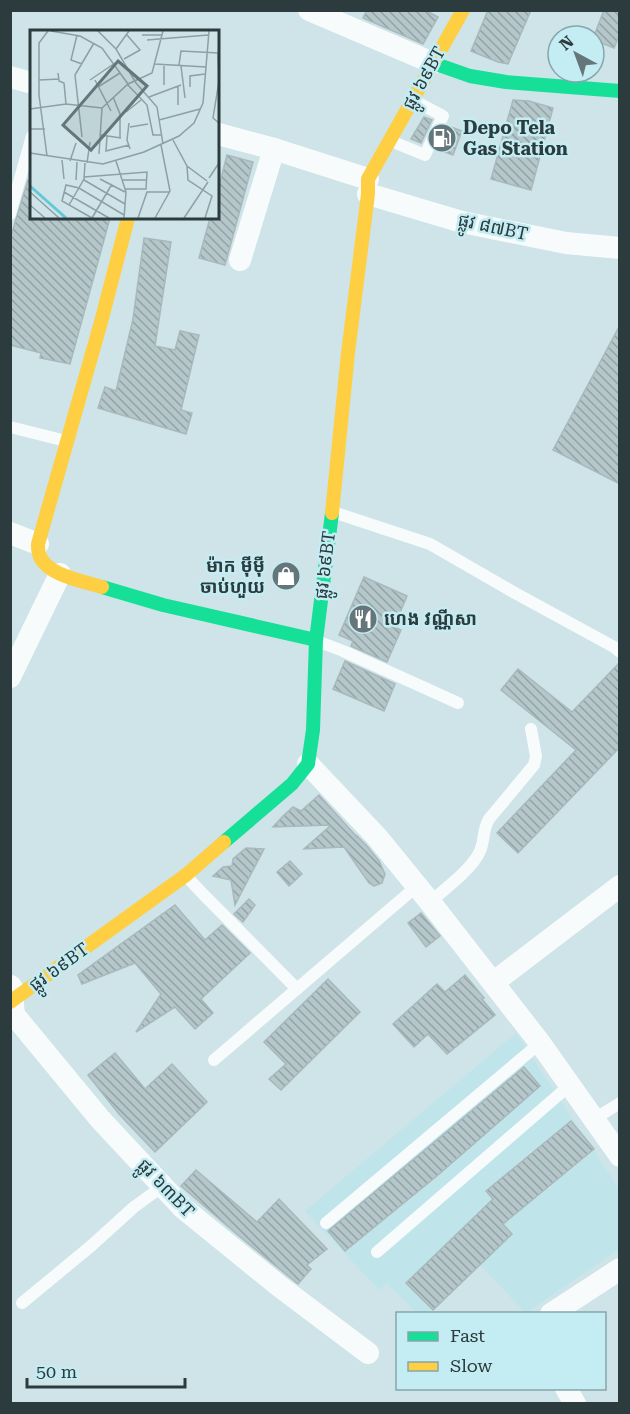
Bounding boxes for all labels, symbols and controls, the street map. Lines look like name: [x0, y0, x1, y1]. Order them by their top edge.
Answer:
north arrow: [546, 24, 606, 84]
inset map: [30, 30, 219, 219]
text: N: [556, 32, 577, 54]
street label: ផ្លូវ ៦៩BT: [398, 43, 455, 116]
place label: Depo Tela Gas Station: [463, 117, 568, 159]
fuel station icon: Depo Tela Gas Station: [426, 122, 458, 154]
street label: ផ្លូវ ៨៧BT: [455, 209, 530, 250]
street label: ផ្លូវ ៦៩BT: [310, 530, 345, 601]
place label: ម៉ាក ម៉ីម៉ី ចាប់ហួយ: [200, 555, 265, 598]
shop icon: ម៉ាក ម៉ីម៉ី ចាប់ហួយ: [270, 560, 302, 592]
restaurant icon: ហេង វណ្ណីសា: [347, 603, 379, 635]
place label: ហេង វណ្ណីសា: [384, 608, 477, 630]
street label: ផ្លូវ ៦៩BT: [25, 938, 96, 1000]
street label: ផ្លូវ ៦៣BT: [129, 1154, 199, 1225]
legend: [396, 1312, 606, 1390]
text: Fast: [450, 1325, 485, 1346]
scale bar: [27, 1351, 184, 1389]
text: Slow: [450, 1355, 492, 1376]
text: 50 m: [36, 1361, 77, 1382]

